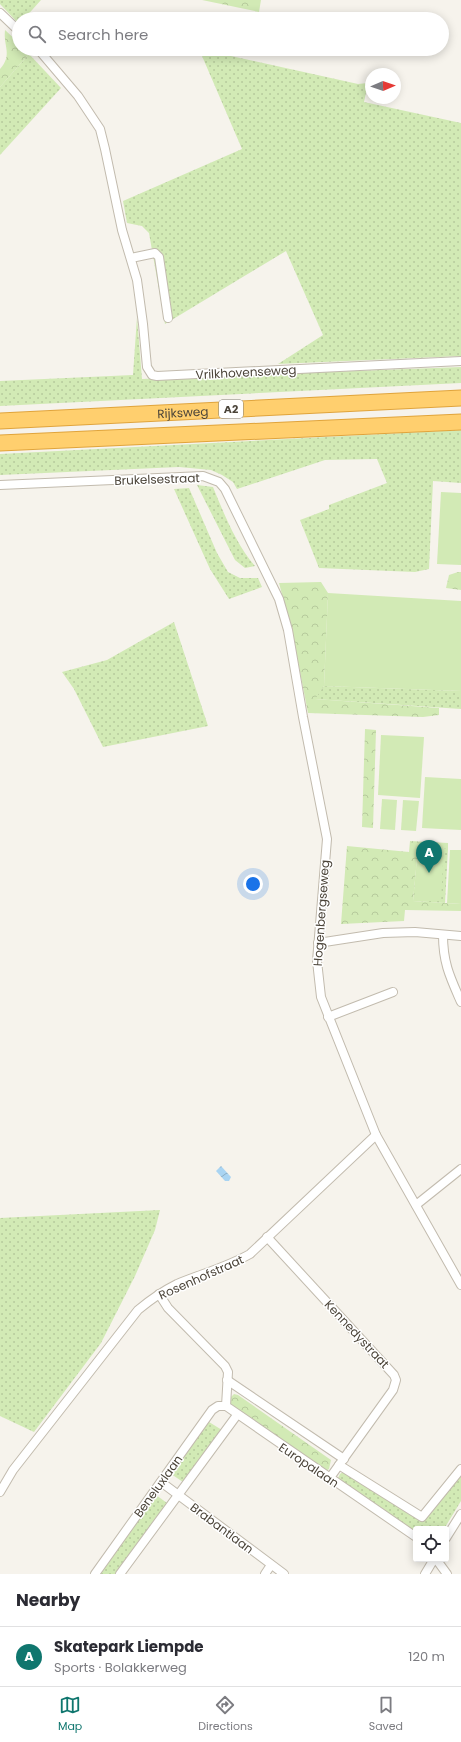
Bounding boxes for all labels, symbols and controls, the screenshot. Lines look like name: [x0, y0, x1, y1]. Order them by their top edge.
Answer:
search box: [12, 12, 449, 56]
icon: search: [26, 23, 48, 45]
text: Search here: [58, 24, 148, 45]
north arrow: [365, 68, 401, 104]
street label: Vrilkhovenseweg: [195, 361, 297, 383]
road number: A2: [219, 400, 243, 418]
street label: Rijksweg: [157, 402, 209, 422]
street label: Brukelsestraat: [114, 469, 200, 489]
pin: A: [416, 840, 442, 873]
street label: Hogenbergseweg: [309, 859, 333, 967]
your location: [243, 874, 263, 894]
street label: Rosenhofstraat: [156, 1251, 246, 1303]
street label: Kennedystraat: [321, 1296, 393, 1372]
street label: Europalaan: [276, 1439, 342, 1491]
street label: Beneluxlaan: [130, 1451, 186, 1521]
street label: Brabantlaan: [187, 1499, 257, 1557]
map controls: [413, 1526, 449, 1562]
button: locate: [413, 1526, 449, 1562]
text: Nearby: [16, 1588, 80, 1612]
text: Skatepark Liempde: [54, 1636, 204, 1657]
text: A: [24, 1647, 34, 1666]
text: 120 m: [408, 1647, 445, 1666]
text: Sports · Bolakkerweg: [54, 1658, 187, 1677]
tab: Map: [58, 1694, 82, 1735]
tab: Directions: [198, 1694, 253, 1735]
tab: Saved: [369, 1694, 403, 1735]

